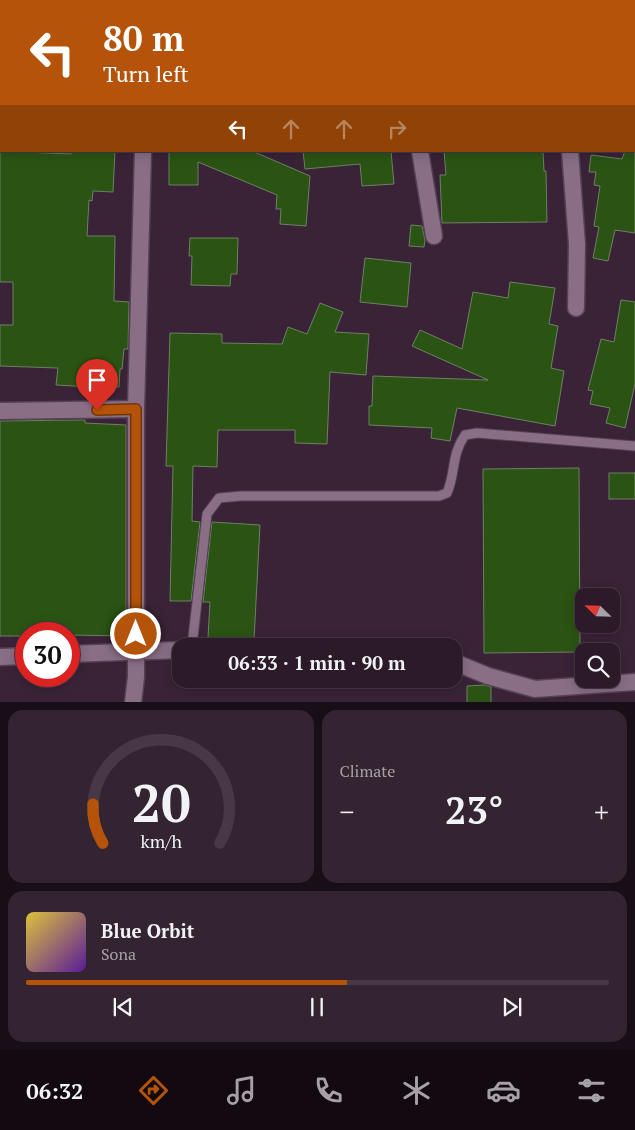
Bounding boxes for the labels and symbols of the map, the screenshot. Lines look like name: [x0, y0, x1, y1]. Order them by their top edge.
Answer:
pin: [76, 359, 118, 410]
north arrow: [575, 588, 620, 632]
position arrow: [109, 607, 161, 659]
speed limit sign: 30: [15, 622, 80, 687]

